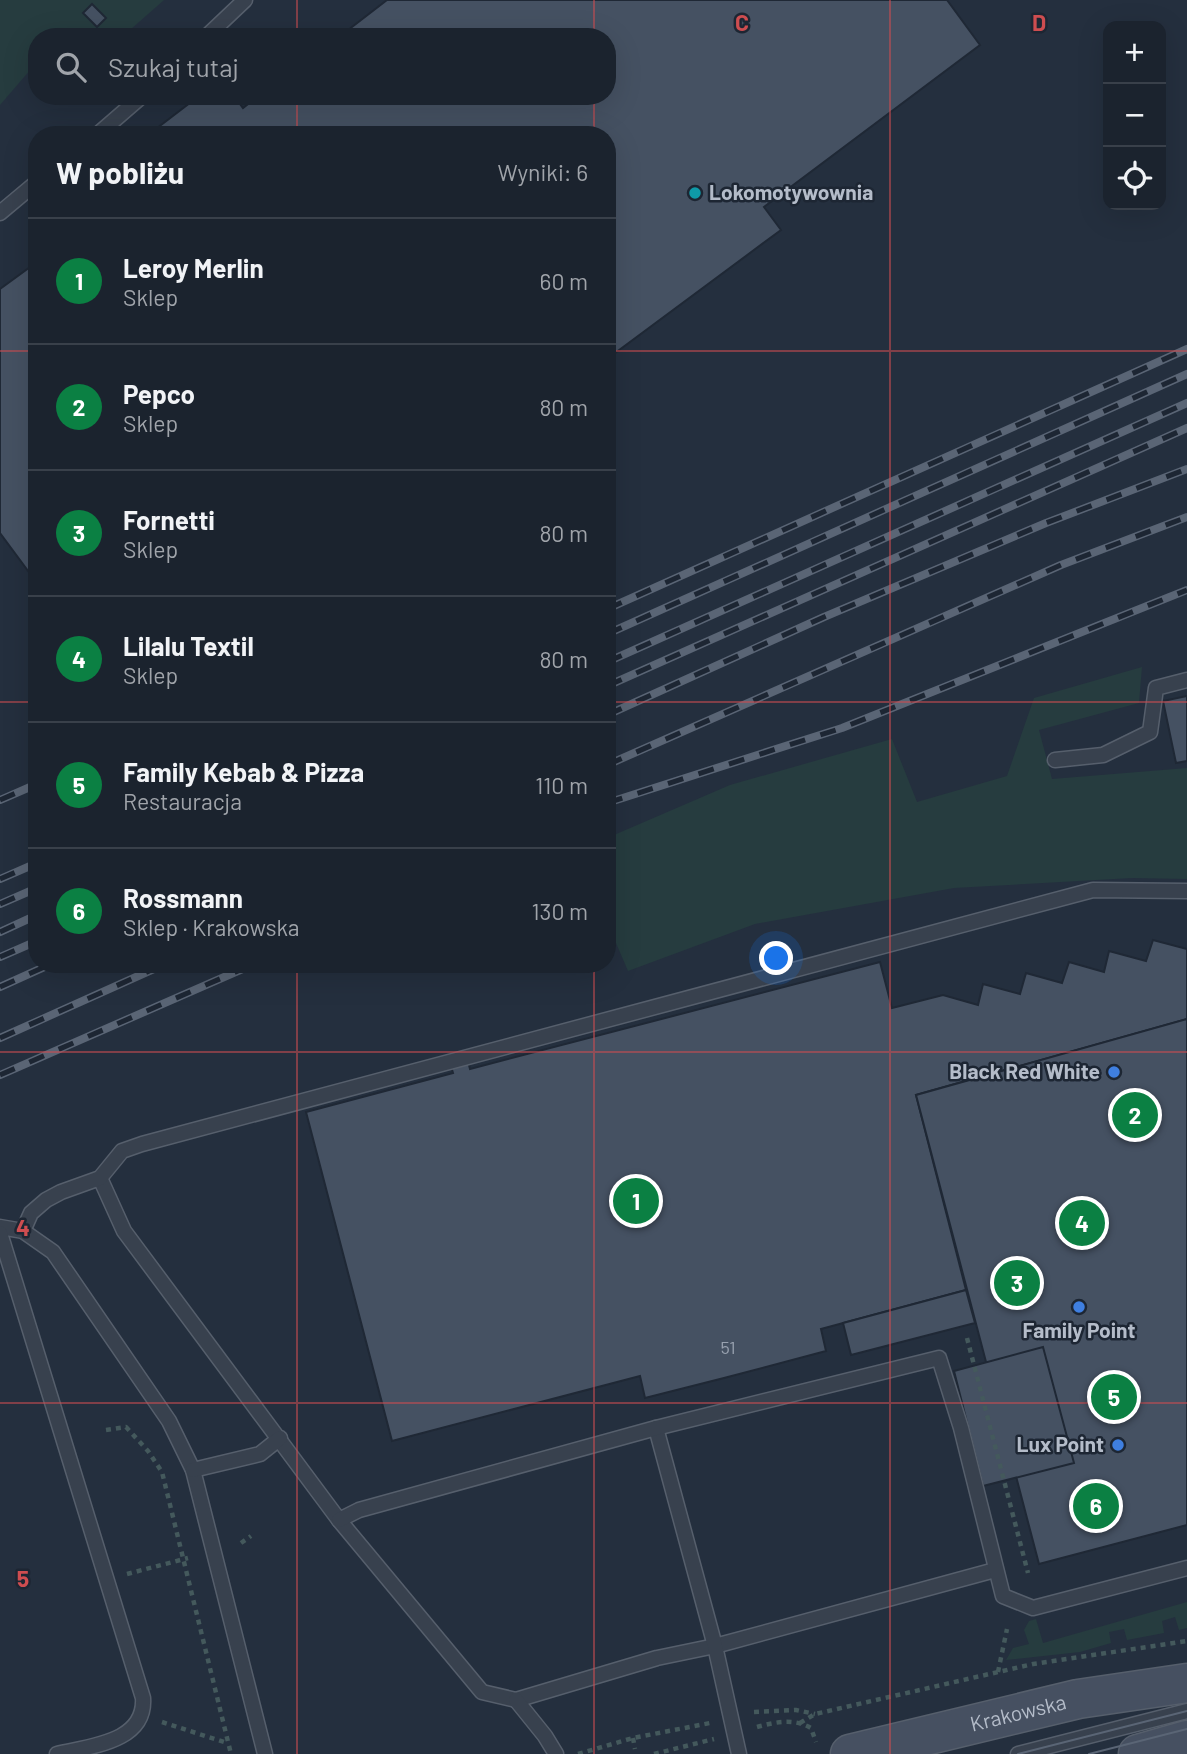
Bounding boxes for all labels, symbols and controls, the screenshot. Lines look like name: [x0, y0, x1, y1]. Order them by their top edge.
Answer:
text: C: [735, 8, 749, 36]
text: D: [1032, 8, 1046, 36]
map controls: [1103, 21, 1166, 210]
button: +: [1103, 21, 1166, 84]
search box: [28, 28, 616, 105]
icon: search: [52, 48, 90, 86]
text: Szukaj tutaj: [108, 51, 239, 82]
button: −: [1103, 84, 1166, 147]
button: locate: [1103, 147, 1166, 210]
text: W pobliżu: [56, 154, 184, 190]
text: Wyniki: 6: [498, 158, 588, 186]
place label: Lokomotywownia: [709, 179, 873, 204]
marker: Lokomotywownia: [687, 185, 703, 201]
text: Leroy Merlin: [123, 252, 264, 283]
text: 1: [75, 267, 83, 295]
text: 60 m: [540, 267, 588, 295]
text: Sklep: [123, 283, 178, 311]
text: Pepco: [123, 378, 195, 409]
text: 2: [73, 393, 85, 421]
text: 80 m: [539, 393, 588, 421]
text: Sklep: [123, 409, 178, 437]
text: Fornetti: [123, 504, 215, 535]
text: 3: [73, 519, 85, 547]
text: 80 m: [539, 519, 588, 547]
text: Sklep: [123, 535, 178, 563]
text: Lilalu Textil: [123, 630, 254, 661]
text: 4: [72, 645, 86, 673]
text: 80 m: [539, 645, 588, 673]
text: Sklep: [123, 661, 178, 689]
text: Family Kebab & Pizza: [123, 756, 364, 787]
text: 5: [73, 771, 85, 799]
text: 110 m: [535, 771, 588, 799]
text: Restauracja: [123, 787, 242, 815]
text: Rossmann: [123, 882, 243, 913]
text: 6: [73, 897, 85, 925]
text: 130 m: [531, 897, 588, 925]
text: Sklep · Krakowska: [123, 913, 300, 941]
your location: [759, 941, 793, 975]
place label: Black Red White: [949, 1058, 1100, 1083]
marker: Black Red White: [1106, 1064, 1122, 1080]
pin: 2: [1112, 1089, 1158, 1141]
pin: 1: [613, 1175, 659, 1227]
pin: 4: [1059, 1197, 1105, 1249]
text: 4: [16, 1213, 30, 1241]
pin: 3: [994, 1257, 1040, 1309]
marker: Family Point: [1071, 1299, 1087, 1315]
place label: Family Point: [1022, 1317, 1136, 1342]
house number: 51: [720, 1336, 736, 1358]
pin: 5: [1091, 1371, 1137, 1423]
place label: Lux Point: [1017, 1431, 1104, 1456]
marker: Lux Point: [1110, 1437, 1126, 1453]
pin: 6: [1073, 1480, 1119, 1532]
text: 5: [17, 1564, 29, 1592]
street label: Krakowska: [967, 1688, 1068, 1736]

